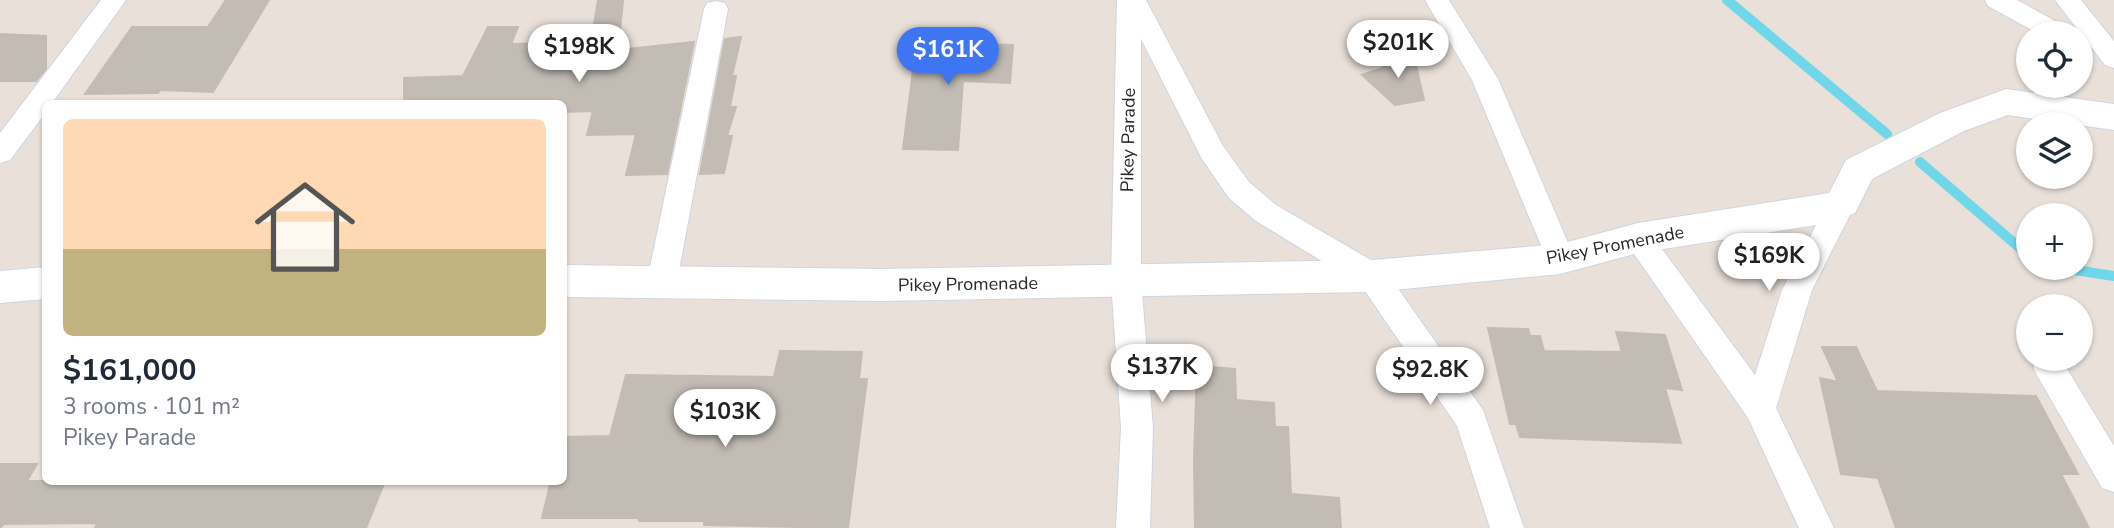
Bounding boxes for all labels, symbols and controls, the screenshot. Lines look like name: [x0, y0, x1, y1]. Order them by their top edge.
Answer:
pin: $201K: [1349, 20, 1447, 80]
map controls: [2016, 21, 2093, 371]
button: locate: [2016, 21, 2093, 98]
pin: $198K: [530, 24, 628, 84]
text: $201K: [1363, 27, 1433, 58]
pin: $161K: [899, 28, 997, 87]
text: $198K: [544, 31, 614, 62]
text: $161K: [913, 34, 983, 65]
street label: Pikey Parade: [1115, 88, 1141, 192]
button: layers: [2016, 112, 2093, 189]
icon: home: [242, 164, 368, 290]
button: +: [2016, 203, 2093, 280]
street label: Pikey Promenade: [1544, 220, 1686, 270]
pin: $169K: [1720, 233, 1818, 293]
text: $169K: [1734, 240, 1804, 271]
street label: Pikey Promenade: [898, 271, 1038, 297]
button: −: [2016, 294, 2093, 371]
pin: $137K: [1113, 344, 1211, 404]
pin: $92.8K: [1373, 348, 1487, 407]
text: $161,000: [63, 350, 196, 391]
text: $137K: [1127, 351, 1197, 382]
text: $92.8K: [1392, 354, 1468, 385]
pin: $103K: [676, 390, 774, 449]
text: 3 rooms · 101 m²: [63, 391, 240, 422]
text: $103K: [690, 396, 760, 427]
text: Pikey Parade: [63, 422, 196, 453]

